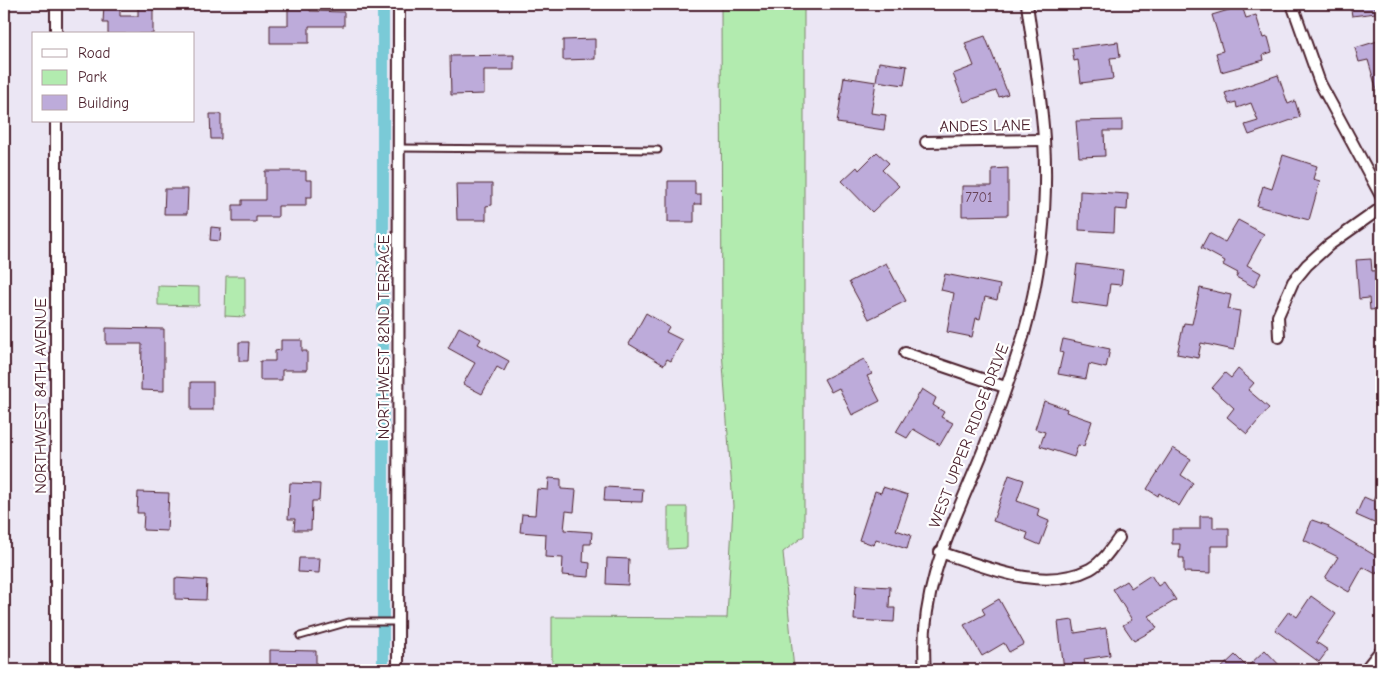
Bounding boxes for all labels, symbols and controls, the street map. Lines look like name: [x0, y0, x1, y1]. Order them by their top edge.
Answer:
legend: [32, 32, 195, 122]
text: Road: [78, 44, 110, 62]
text: Park: [78, 68, 107, 86]
text: Building: [78, 94, 129, 112]
street label: ANDES LANE: [939, 116, 1031, 136]
house number: 7701: [965, 189, 993, 206]
street label: NORTHWEST 82ND TERRACE: [375, 234, 393, 439]
street label: NORTHWEST 84TH AVENUE: [32, 298, 50, 494]
street label: WEST UPPER RIDGE DRIVE: [925, 341, 1013, 531]

